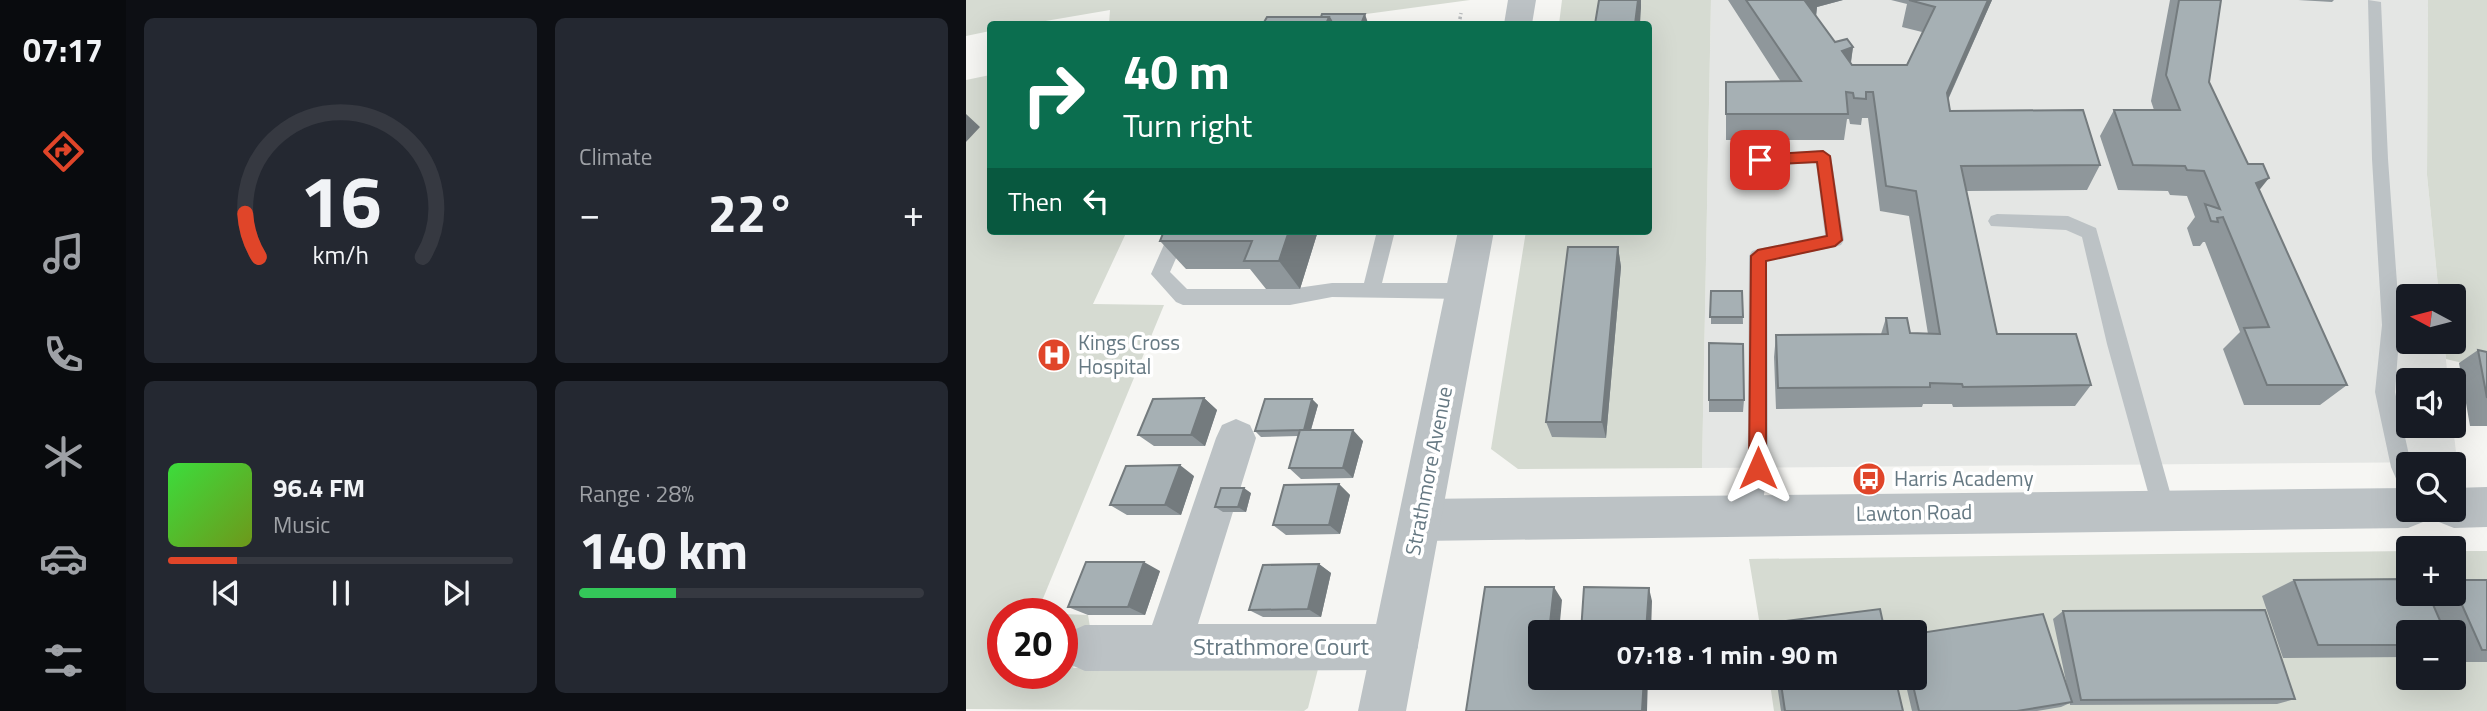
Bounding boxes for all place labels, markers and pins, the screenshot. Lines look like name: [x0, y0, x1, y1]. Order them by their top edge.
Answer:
pin: [1730, 130, 1790, 190]
place label: Kings Cross Hospital: [1078, 326, 1180, 382]
hospital icon: Kings Cross Hospital: [1035, 336, 1073, 374]
bus stop icon: Harris Academy: [1850, 460, 1888, 498]
place label: Harris Academy: [1894, 462, 2034, 494]

